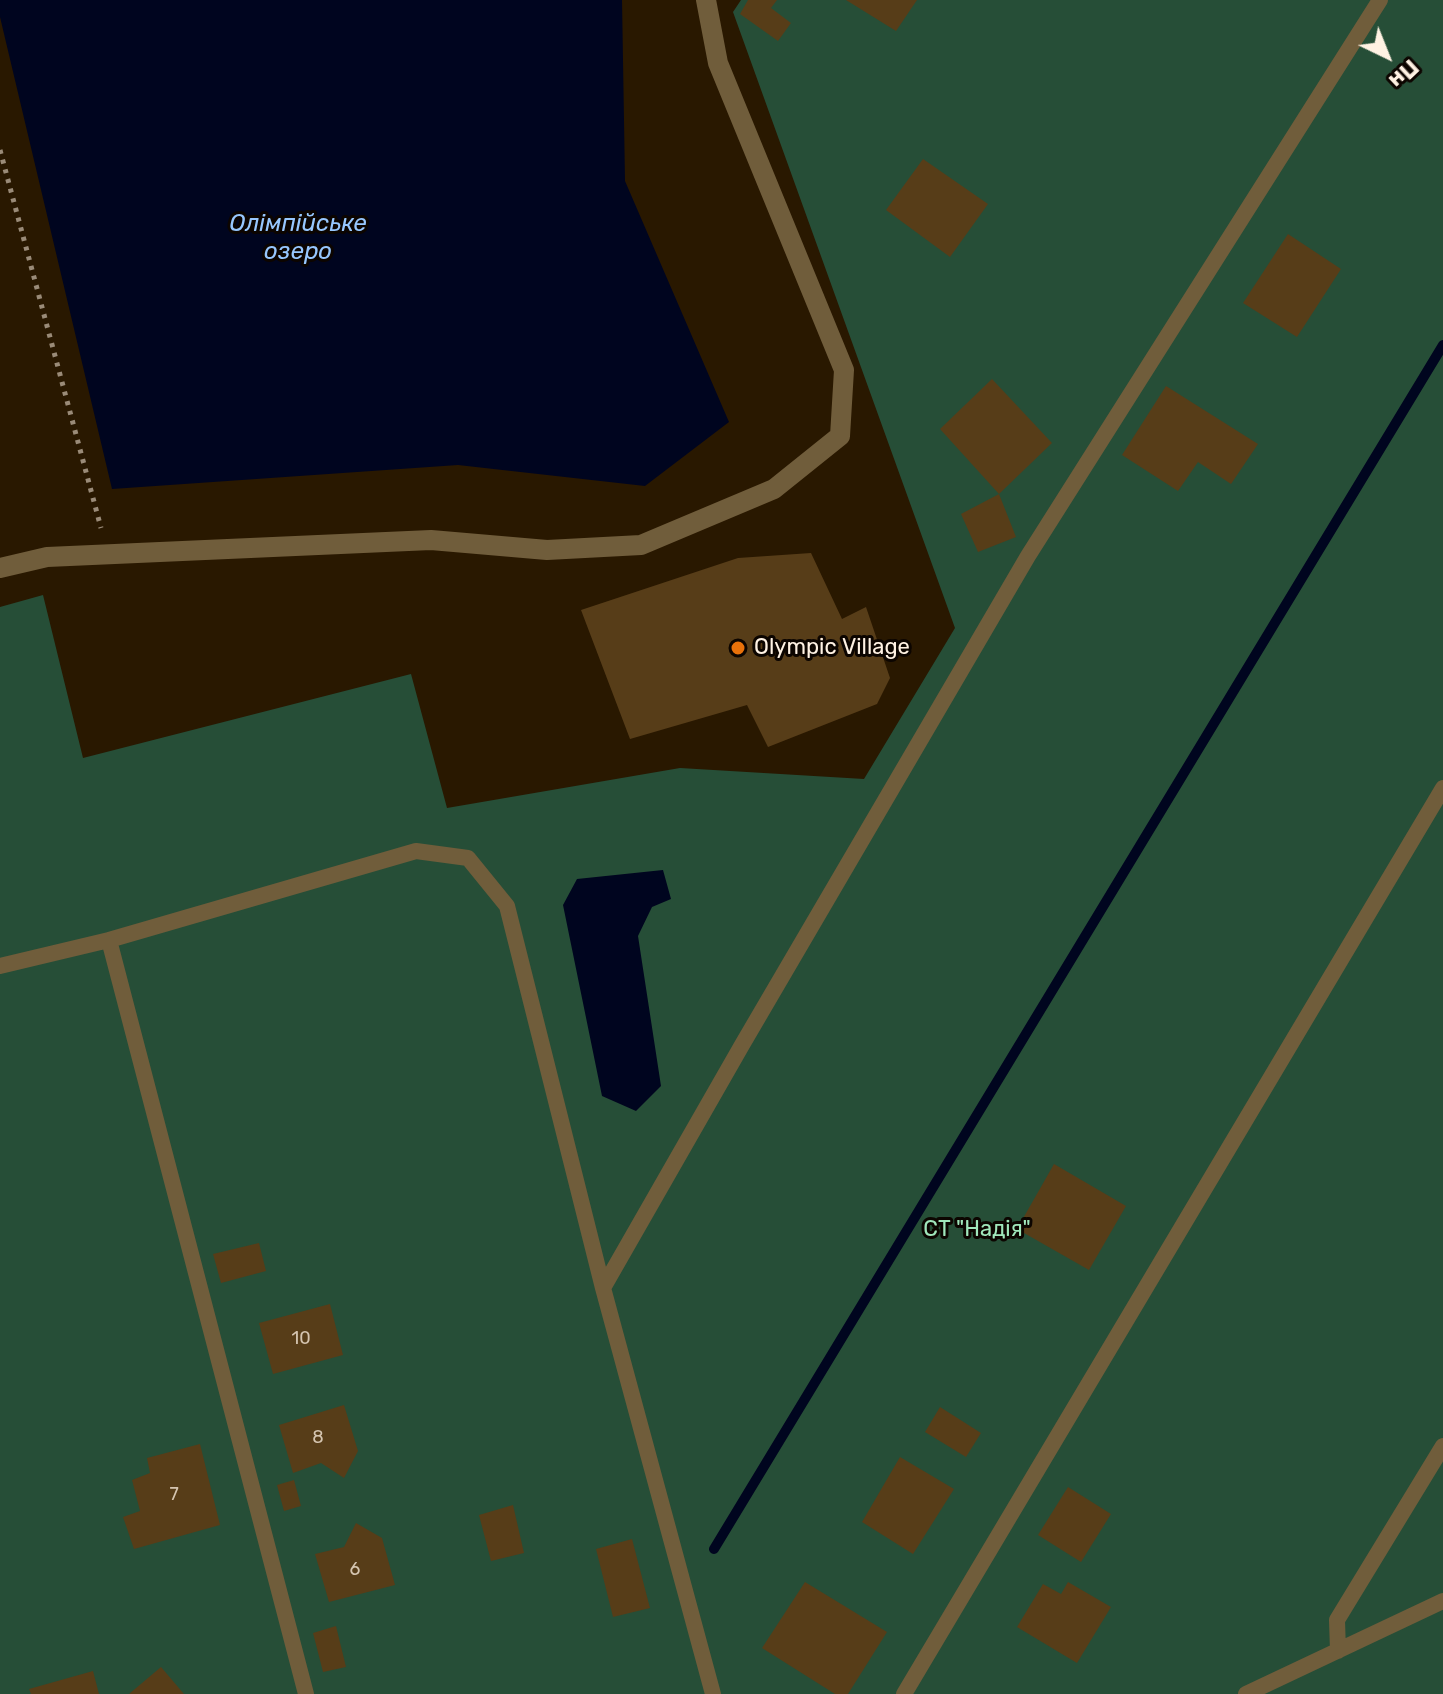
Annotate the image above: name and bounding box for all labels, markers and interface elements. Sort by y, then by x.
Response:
north arrow [1347,16,1427,96]
text: Пн [1383,54,1424,94]
water label: Олімпійське озеро [229,210,367,266]
place label: Olympic Village [754,635,910,661]
marker: Olympic Village [729,639,747,657]
park label: СТ "Надія" [923,1217,1031,1243]
house number: 10 [291,1328,311,1350]
house number: 8 [312,1427,324,1449]
house number: 7 [169,1484,179,1506]
house number: 6 [350,1559,360,1581]

